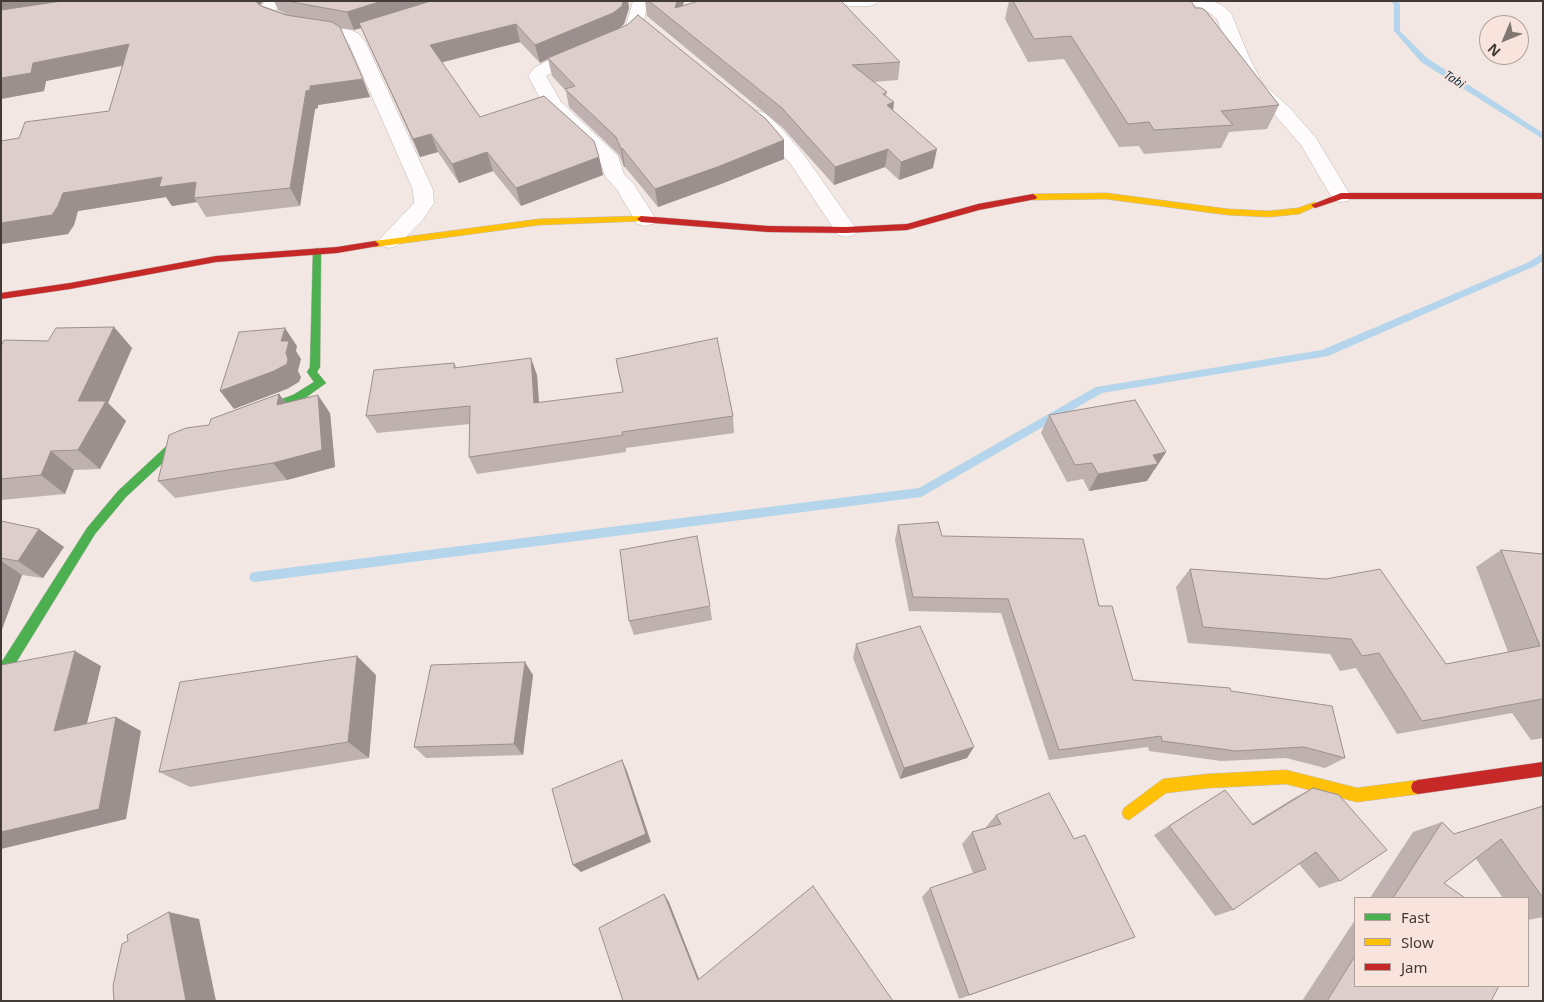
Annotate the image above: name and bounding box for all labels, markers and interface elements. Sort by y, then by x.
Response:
north arrow [1479,15,1529,65]
text: N [1483,40,1504,61]
water label: Tabi [1441,68,1467,92]
legend [1354,897,1529,987]
text: Fast [1401,907,1430,927]
text: Slow [1401,932,1434,952]
text: Jam [1401,957,1428,977]

